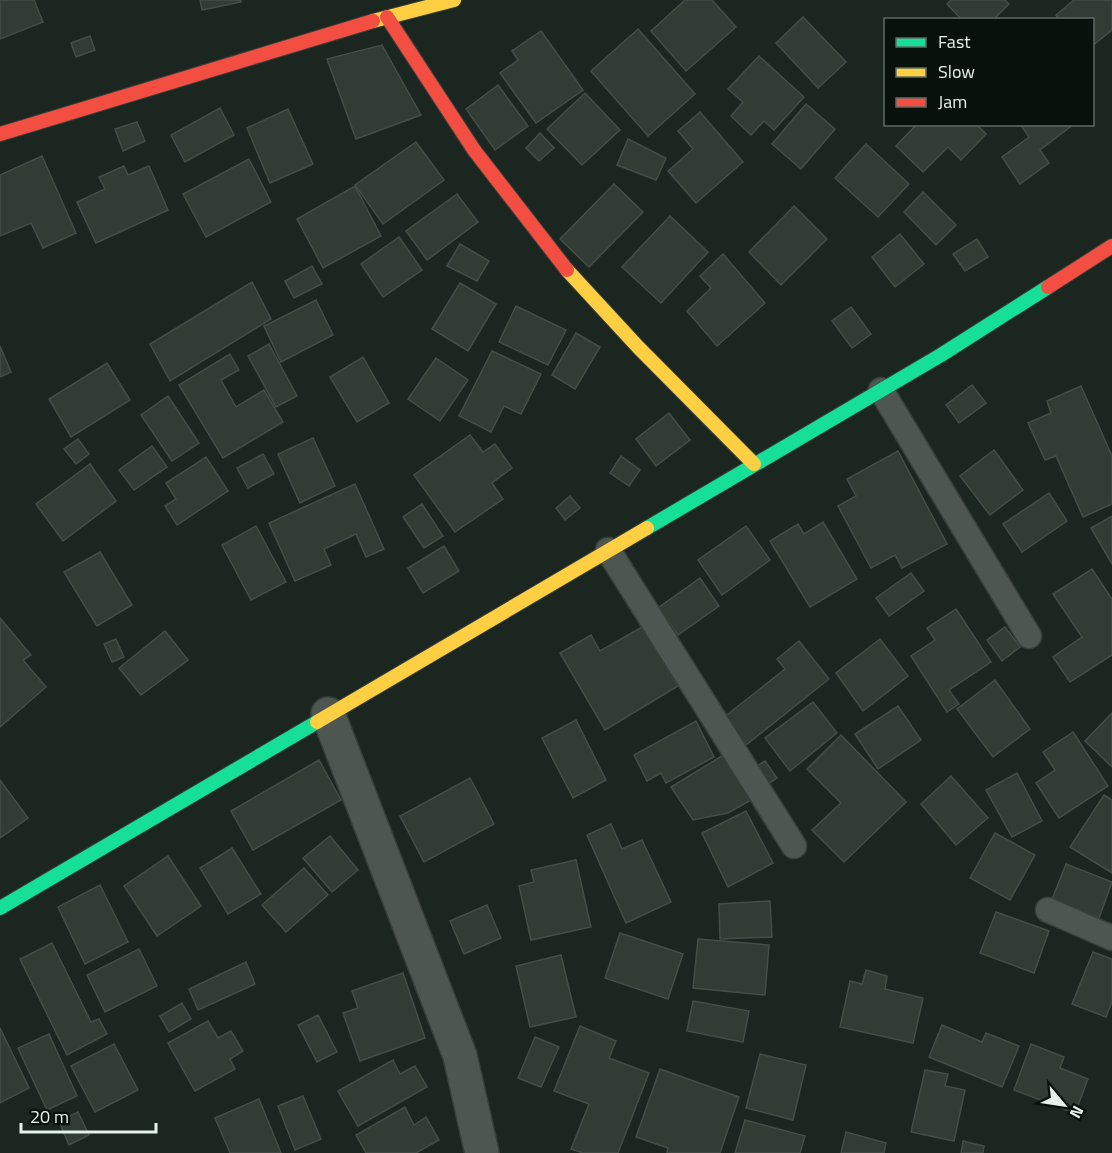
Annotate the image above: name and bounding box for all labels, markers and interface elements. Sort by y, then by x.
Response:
legend [884,18,1094,126]
text: Fast [938,28,971,55]
text: Slow [938,58,975,85]
text: Jam [938,88,967,115]
north arrow [1034,1075,1094,1135]
scale bar [21,1096,156,1134]
text: N [1064,1102,1090,1123]
text: 20 m [30,1103,69,1130]

